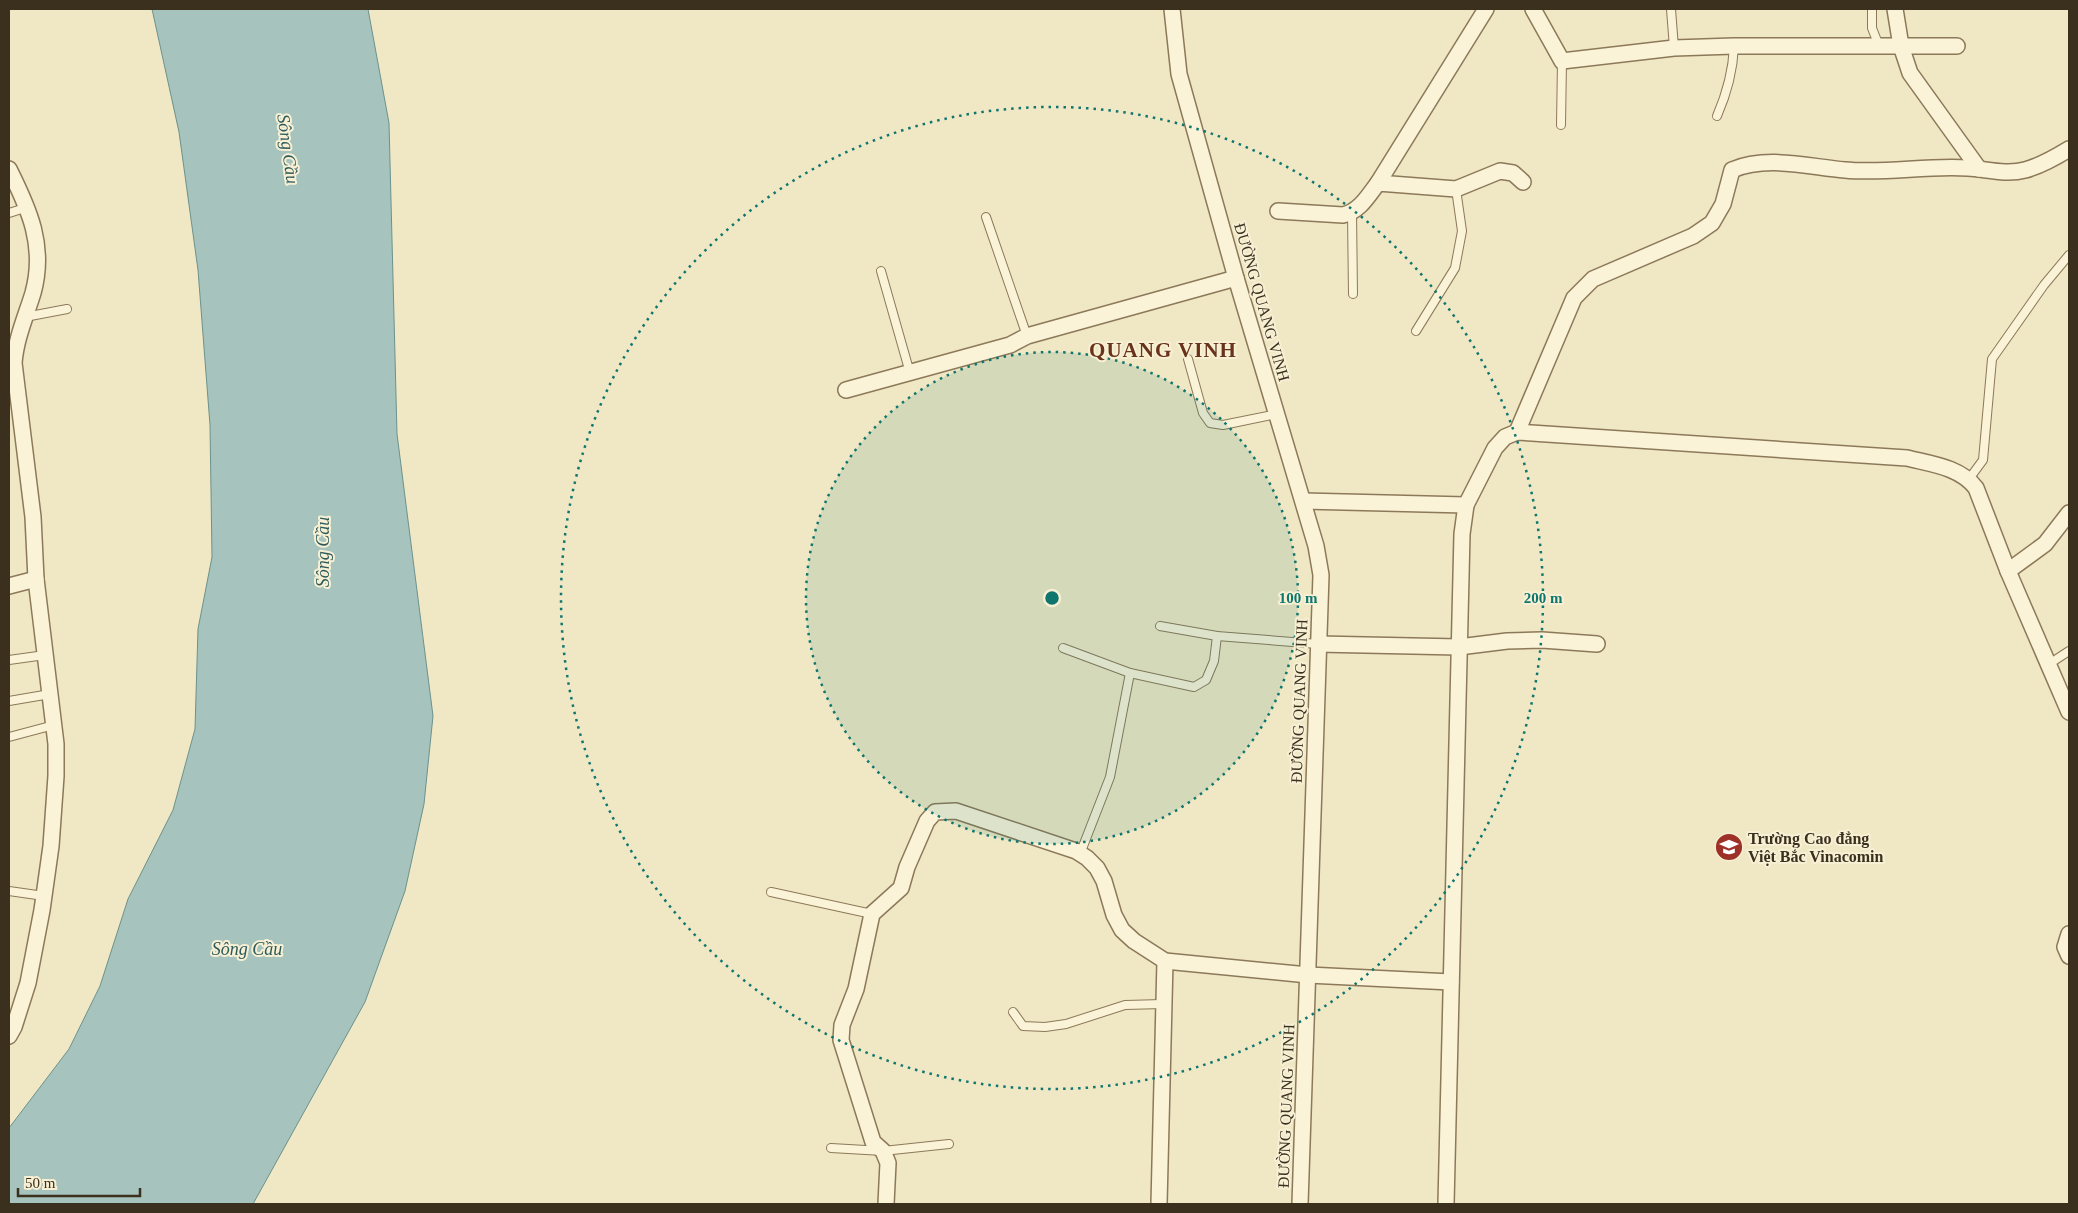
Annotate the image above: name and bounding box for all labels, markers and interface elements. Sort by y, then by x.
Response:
water label: Sông Cầu [273,113,303,185]
street label: ĐƯỜNG QUANG VINH [1231,221,1294,384]
district label: QUANG VINH [1089,338,1237,362]
water label: Sông Cầu [313,517,333,587]
centre of rings [1043,589,1061,607]
text: 100 m [1279,590,1318,606]
text: 200 m [1524,590,1563,606]
street label: ĐƯỜNG QUANG VINH [1287,618,1310,783]
place label: Trường Cao đẳng Việt Bắc Vinacomin [1748,830,1884,866]
school or university icon: Trường Cao đẳng Việt Bắc Vinacomin [1714,832,1744,862]
water label: Sông Cầu [212,939,282,959]
street label: ĐƯỜNG QUANG VINH [1274,1023,1297,1188]
scale bar [18,1166,140,1198]
text: 50 m [25,1175,56,1191]

